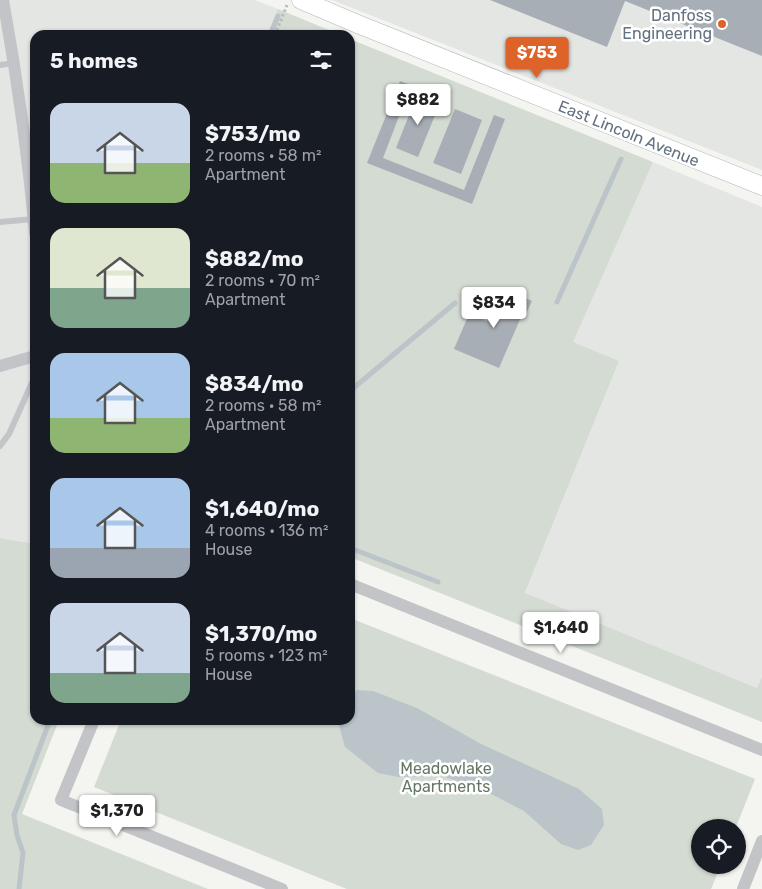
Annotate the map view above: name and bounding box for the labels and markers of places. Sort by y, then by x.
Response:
place label: Danfoss Engineering [622,6,712,43]
marker: Danfoss Engineering [716,18,728,30]
pin: $753 [507,36,567,79]
pin: $882 [388,84,448,126]
pin: $834 [464,286,524,329]
pin: $1,640 [520,612,602,654]
pin: $1,370 [76,794,158,837]

